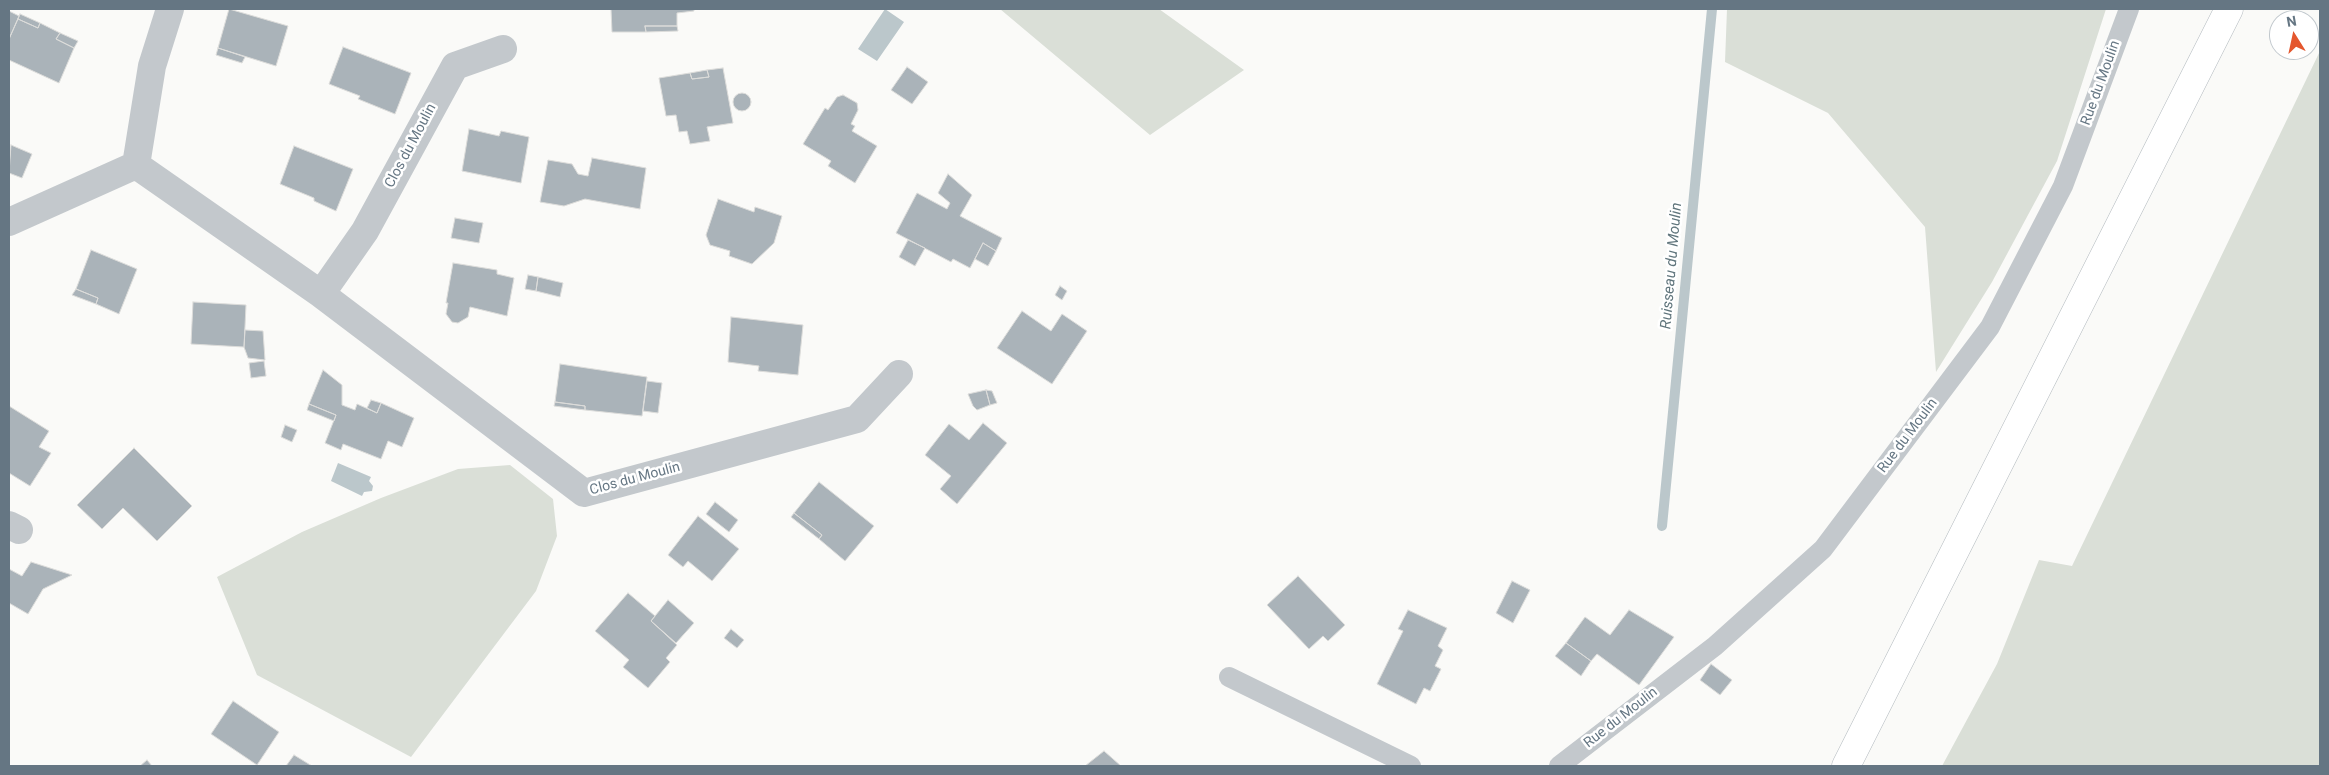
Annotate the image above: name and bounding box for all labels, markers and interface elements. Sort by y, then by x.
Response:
north arrow [2269,10,2319,60]
text: N [2285,12,2298,30]
street label: Rue du Moulin [2078,38,2124,128]
street label: Clos du Moulin [382,101,440,191]
water label: Ruisseau du Moulin [1658,202,1686,330]
street label: Rue du Moulin [1875,395,1941,477]
street label: Clos du Moulin [588,459,682,499]
street label: Rue du Moulin [1581,684,1661,752]

